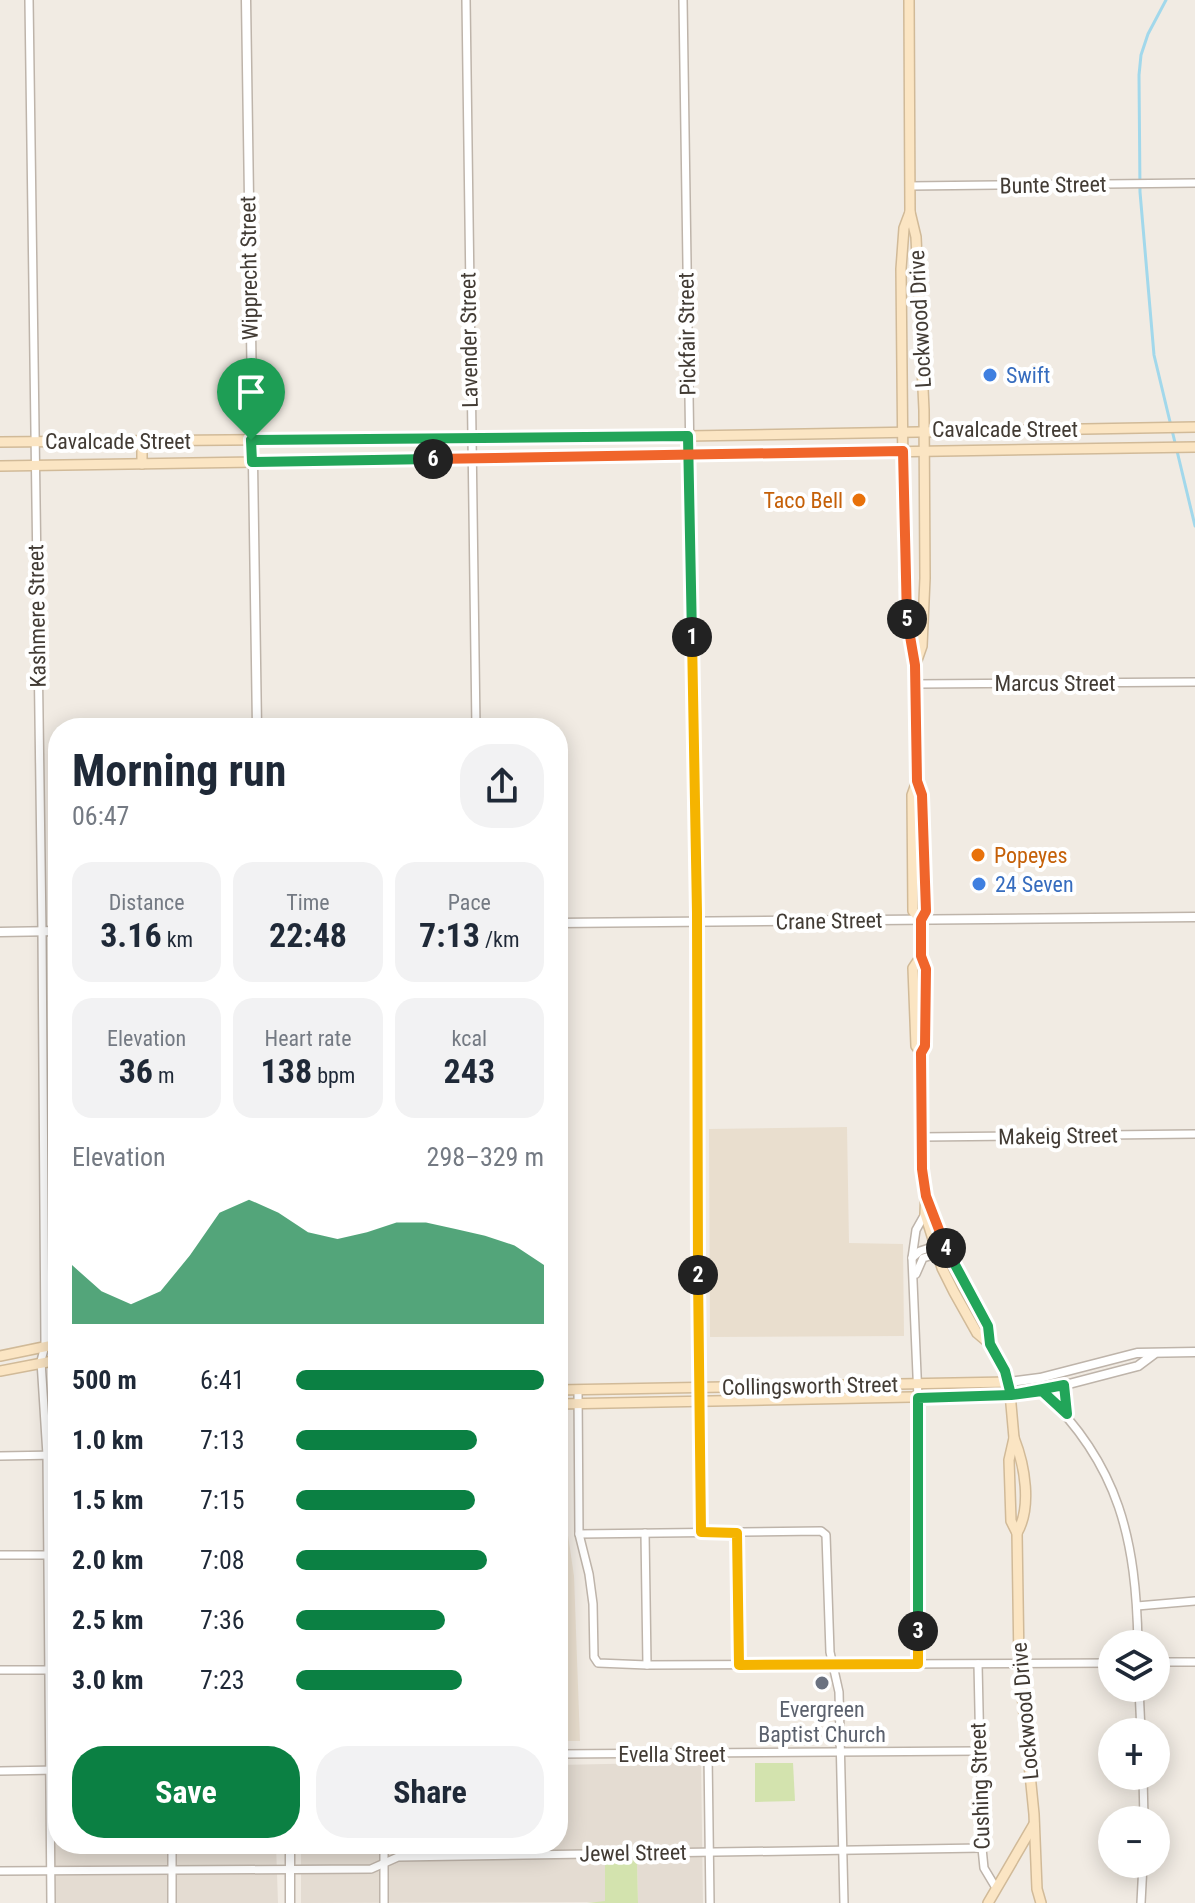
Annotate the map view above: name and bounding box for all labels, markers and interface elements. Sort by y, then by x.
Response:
street label: Bunte Street [999,172,1107,198]
street label: Wipprecht Street [235,196,263,340]
street label: Lockwood Drive [904,250,936,388]
street label: Lavender Street [455,272,483,408]
street label: Pickfair Street [673,272,701,396]
pin [217,358,285,440]
place label: Swift [1006,363,1050,388]
marker: Swift [981,366,999,384]
icon: arrive [229,370,273,414]
street label: Cavalcade Street [932,417,1078,442]
street label: Cavalcade Street [45,429,191,454]
pin: 6 [413,439,453,479]
text: 6 [427,446,439,471]
place label: Taco Bell [764,488,843,513]
marker: Taco Bell [850,491,868,509]
street label: Kashmere Street [23,544,51,688]
pin: 5 [887,599,927,639]
text: 5 [901,606,913,631]
pin: 1 [672,617,712,657]
text: 1 [686,624,698,649]
street label: Marcus Street [994,671,1116,696]
button: share [460,744,544,828]
text: Morning run [72,745,286,797]
text: 06:47 [72,801,129,831]
place label: Popeyes [994,843,1068,868]
marker: Popeyes [969,846,987,864]
place label: 24 Seven [995,872,1074,897]
marker: 24 Seven [970,875,988,893]
text: Distance [109,890,185,915]
text: Time [286,890,330,915]
text: Pace [448,890,491,915]
street label: Crane Street [775,908,883,934]
text: 3.16 [100,915,162,955]
text: 22:48 [269,915,347,955]
text: 7:13 [419,915,480,955]
text: km [162,927,193,952]
text: /km [480,927,520,952]
text: Elevation [107,1026,186,1051]
text: Heart rate [265,1026,351,1051]
text: kcal [452,1026,487,1051]
text: 36 [119,1051,153,1091]
text: 138 [261,1051,312,1091]
text: 243 [444,1051,495,1091]
text: m [153,1063,175,1088]
text: bpm [312,1063,355,1088]
street label: Makeig Street [998,1122,1118,1150]
text: Elevation [72,1142,166,1172]
text: 298–329 m [427,1142,544,1172]
pin: 4 [926,1228,966,1268]
text: 4 [940,1235,952,1260]
pin: 2 [678,1255,718,1295]
text: 2 [692,1262,704,1287]
text: 500 m [72,1365,137,1395]
text: 6:41 [200,1365,245,1395]
street label: Collingsworth Street [722,1372,898,1400]
text: 1.0 km [72,1425,144,1455]
text: 7:13 [200,1425,245,1455]
text: 1.5 km [72,1485,144,1515]
text: 7:15 [200,1485,245,1515]
text: 2.0 km [72,1545,144,1575]
text: 7:08 [200,1545,245,1575]
text: 2.5 km [72,1605,144,1635]
text: 7:36 [200,1605,245,1635]
pin: 3 [898,1611,938,1651]
text: 3 [912,1618,924,1643]
map controls [1098,1630,1170,1878]
button: layers [1098,1630,1170,1702]
street label: Lockwood Drive [1007,1641,1043,1781]
text: 3.0 km [72,1665,144,1695]
text: 7:23 [200,1665,245,1695]
marker: Evergreen Baptist Church [813,1674,831,1692]
place label: Evergreen Baptist Church [758,1697,886,1747]
button: + [1098,1718,1170,1790]
street label: Cushing Street [965,1722,995,1850]
street label: Evella Street [618,1742,726,1767]
button: Save [72,1746,300,1838]
button: Share [316,1746,544,1838]
button: − [1098,1806,1170,1878]
street label: Jewel Street [579,1840,687,1866]

